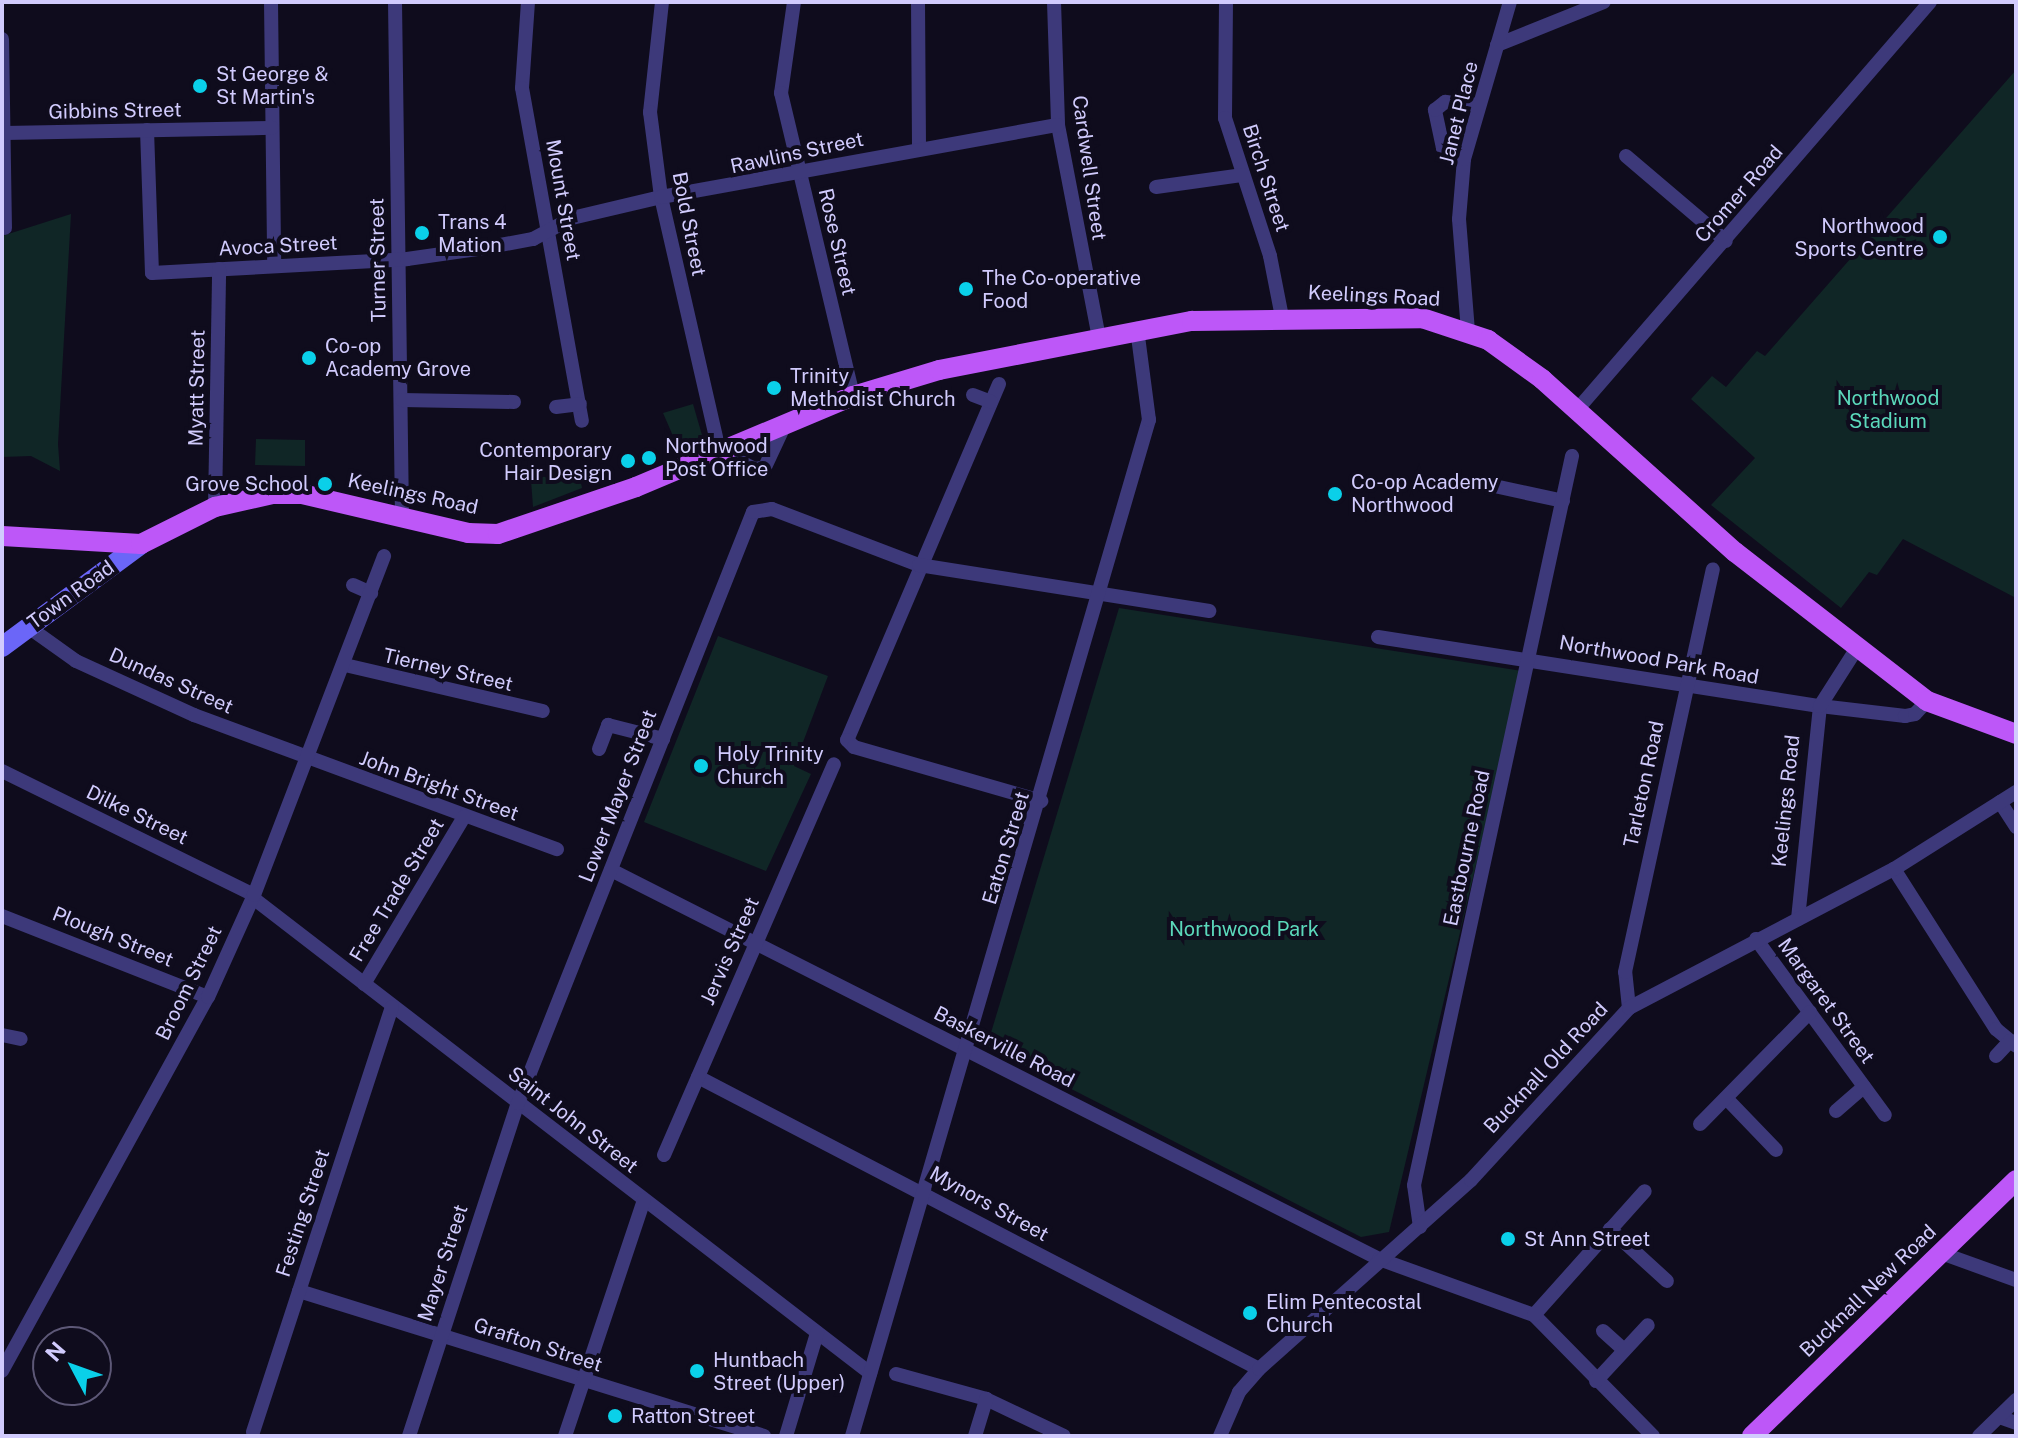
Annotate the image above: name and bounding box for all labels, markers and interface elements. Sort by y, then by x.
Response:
street label: Janet Place [1435,59,1483,167]
place label: St George & St Martin's [216,62,329,109]
marker: St George & St Martin's [191,77,209,95]
street label: Cardwell Street [1067,94,1111,242]
street label: Gibbins Street [48,98,182,124]
street label: Birch Street [1237,121,1295,235]
street label: Rawlins Street [728,127,866,179]
street label: Mount Street [541,137,585,263]
street label: Cromer Road [1690,140,1788,248]
street label: Bold Street [667,170,711,278]
street label: Rose Street [813,186,861,298]
street label: Turner Street [365,198,391,322]
place label: Trans 4 Mation [438,210,507,257]
place label: Northwood Sports Centre [1794,214,1924,261]
marker: Trans 4 Mation [413,224,431,242]
marker: Northwood Sports Centre [1931,228,1949,246]
street label: Avoca Street [218,231,338,261]
place label: The Co-operative Food [982,266,1141,313]
marker: The Co-operative Food [957,280,975,298]
street label: Keelings Road [1307,281,1441,311]
street label: Myatt Street [184,329,210,447]
place label: Co-op Academy Grove [325,334,471,381]
marker: Co-op Academy Grove [300,349,318,367]
place label: Trinity Methodist Church [790,364,956,411]
marker: Trinity Methodist Church [765,379,783,397]
park label: Northwood Stadium [1837,386,1939,433]
place label: Northwood Post Office [665,434,768,481]
place label: Contemporary Hair Design [479,438,612,485]
marker: Northwood Post Office [640,449,658,467]
marker: Contemporary Hair Design [619,452,637,470]
street label: Keelings Road [346,468,480,520]
place label: Co-op Academy Northwood [1351,470,1499,517]
place label: Grove School [185,472,309,496]
marker: Grove School [316,475,334,493]
marker: Co-op Academy Northwood [1326,485,1344,503]
street label: Town Road [23,556,119,634]
street label: Northwood Park Road [1557,631,1761,689]
street label: Dundas Street [105,643,237,719]
street label: Tierney Street [381,643,515,697]
street label: Lower Mayer Street [574,706,662,886]
street label: Tarleton Road [1619,719,1669,849]
street label: Keelings Road [1767,734,1805,868]
place label: Holy Trinity Church [717,742,824,789]
street label: John Bright Street [356,746,522,826]
marker: Holy Trinity Church [692,757,710,775]
street label: Eastbourne Road [1439,768,1495,928]
street label: Dilke Street [82,780,192,850]
street label: Eaton Street [977,789,1035,907]
street label: Free Trade Street [345,814,449,966]
street label: Jervis Street [696,893,764,1009]
street label: Plough Street [49,902,177,972]
park label: Northwood Park [1169,917,1319,941]
street label: Broom Street [151,922,227,1044]
street label: Margaret Street [1773,934,1879,1068]
street label: Bucknall Old Road [1479,997,1613,1139]
street label: Baskerville Road [930,1001,1078,1093]
street label: Saint John Street [503,1062,643,1178]
street label: Festing Street [271,1146,335,1280]
street label: Mynors Street [925,1161,1053,1247]
street label: Mayer Street [413,1202,473,1324]
street label: Bucknall New Road [1795,1220,1941,1362]
place label: St Ann Street [1524,1227,1650,1251]
marker: St Ann Street [1499,1230,1517,1248]
place label: Elim Pentecostal Church [1266,1290,1422,1337]
marker: Elim Pentecostal Church [1241,1304,1259,1322]
street label: Grafton Street [471,1313,605,1377]
north arrow [32,1326,112,1406]
text: N [40,1337,71,1367]
place label: Huntbach Street (Upper) [713,1348,845,1395]
marker: Huntbach Street (Upper) [688,1362,706,1380]
place label: Ratton Street [631,1404,755,1428]
marker: Ratton Street [606,1407,624,1425]

